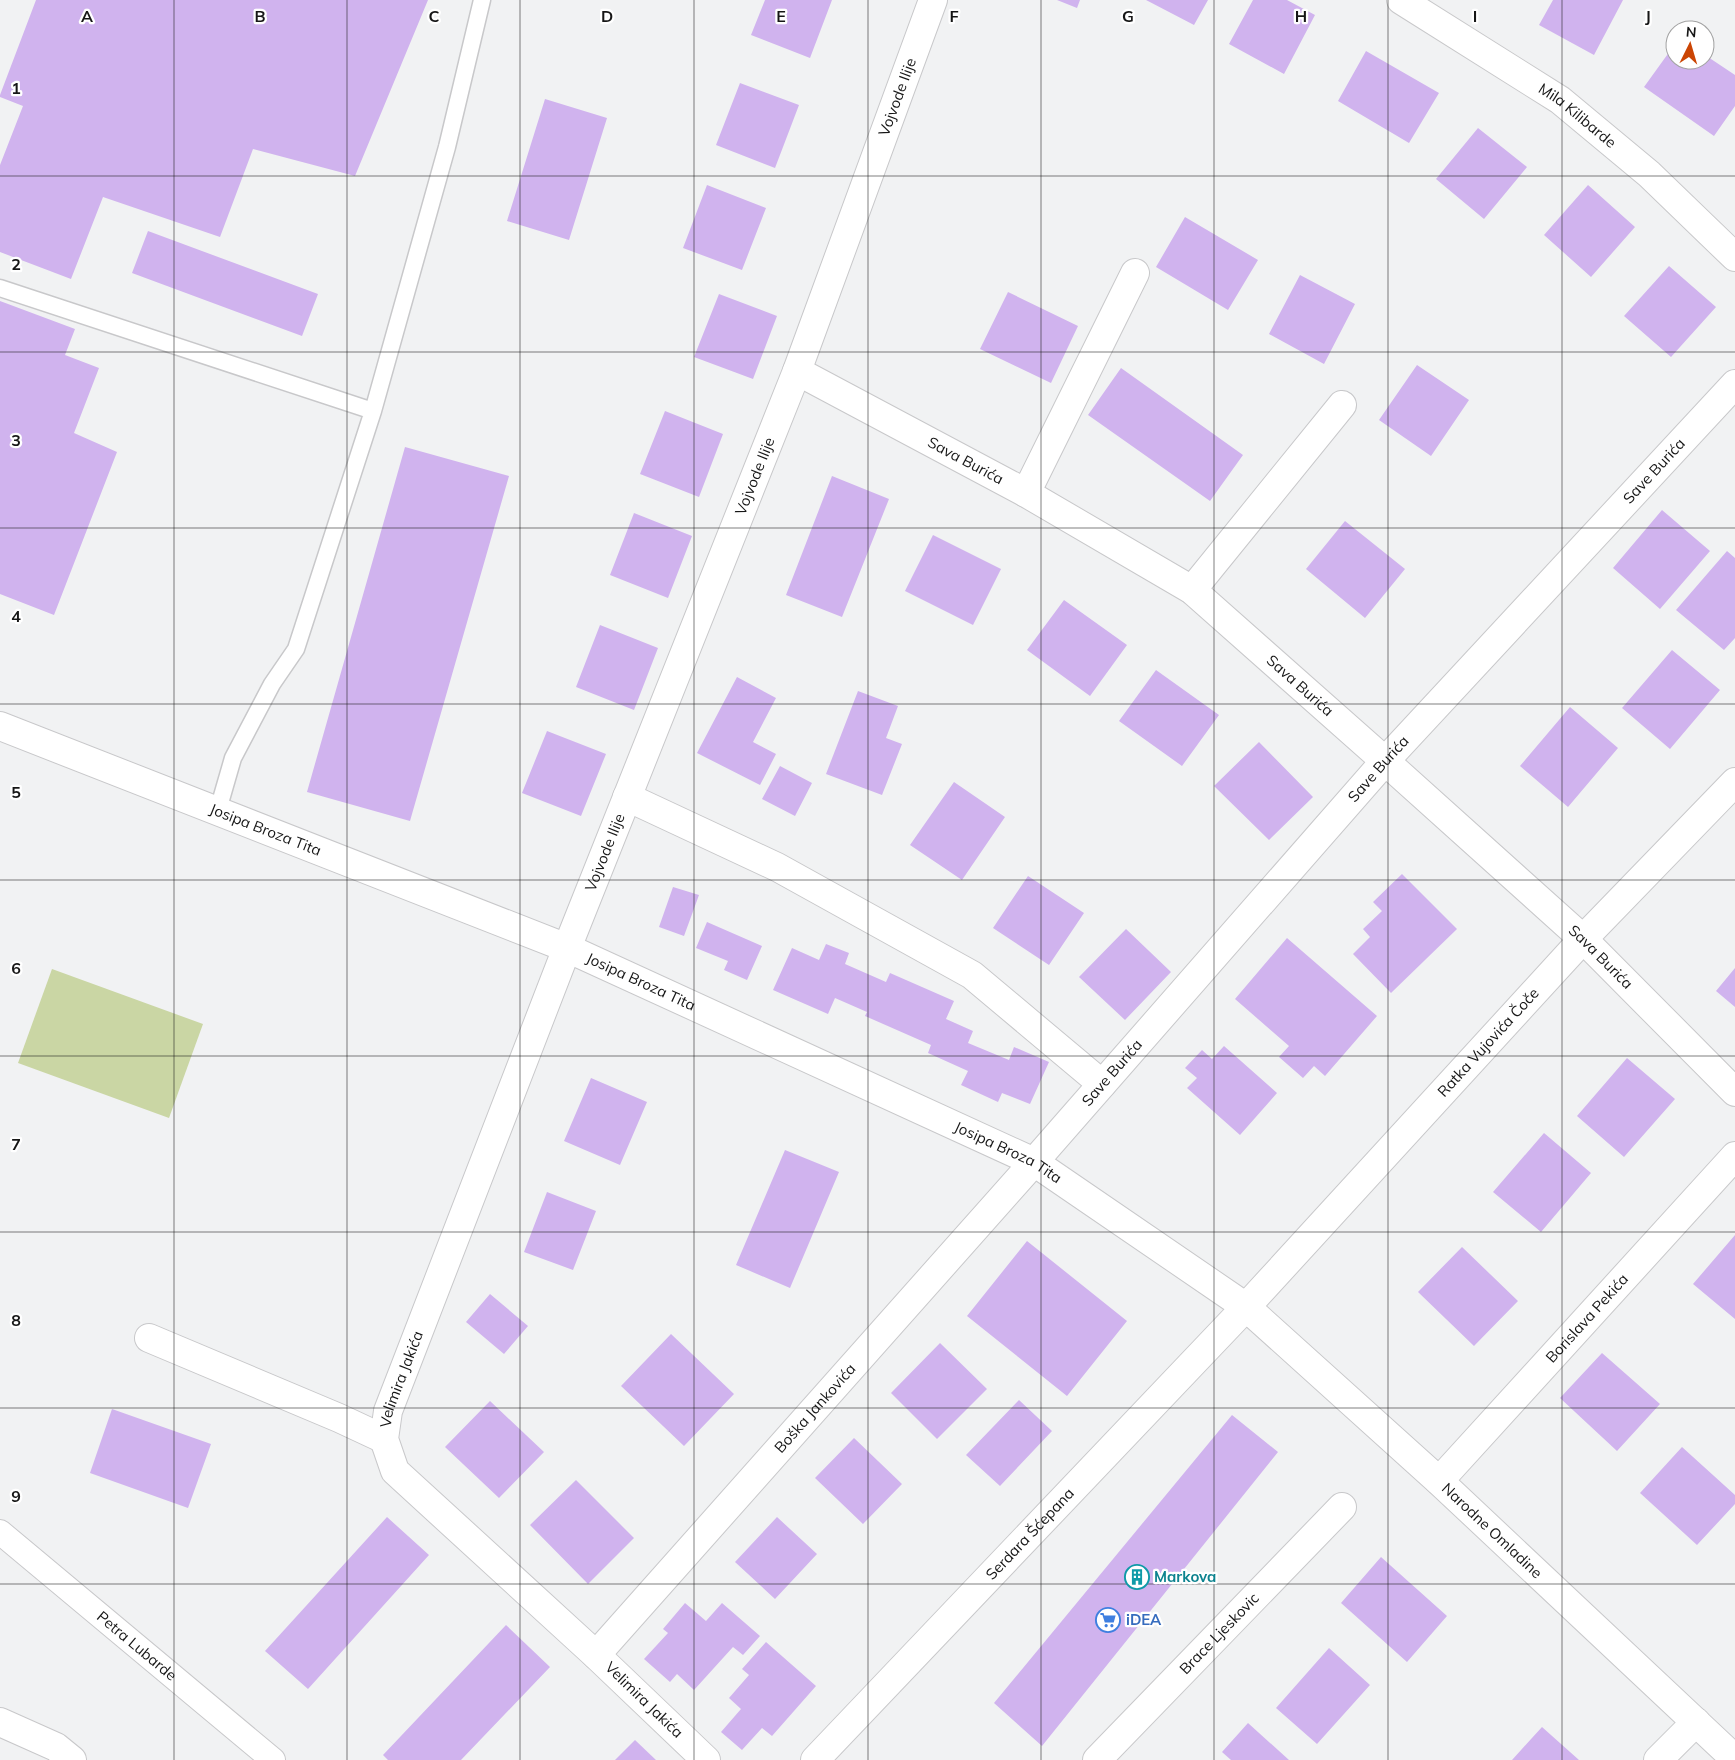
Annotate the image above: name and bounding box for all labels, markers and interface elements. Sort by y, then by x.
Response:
text: A [81,6,93,26]
text: B [254,6,266,26]
text: C [429,6,440,26]
text: D [601,6,613,26]
text: E [776,6,786,26]
text: F [949,6,959,26]
text: G [1122,6,1134,26]
text: H [1295,6,1307,26]
text: I [1473,6,1477,26]
text: J [1645,6,1651,26]
north arrow [1665,20,1715,70]
text: N [1685,23,1697,41]
street label: Vojvode Ilije [874,55,920,139]
text: 1 [11,78,21,98]
street label: Mila Kilibarde [1535,79,1620,152]
text: 2 [11,254,21,274]
text: 3 [11,430,21,450]
street label: Sava Burića [925,432,1007,488]
street label: Vojvode Ilije [731,434,779,518]
street label: Save Burića [1619,434,1689,507]
text: 4 [11,606,21,626]
street label: Sava Burića [1263,651,1338,720]
street label: Save Burića [1343,732,1413,806]
text: 5 [11,782,21,802]
street label: Josipa Broza Tita [207,799,324,860]
street label: Vojvode Ilije [581,811,629,894]
street label: Sava Burića [1565,921,1637,993]
street label: Josipa Broza Tita [583,948,699,1015]
text: 6 [11,958,21,978]
street label: Ratka Vujovića Čoče [1433,984,1543,1101]
street label: Save Burića [1077,1035,1146,1110]
street label: Josipa Broza Tita [951,1117,1066,1187]
text: 7 [11,1134,21,1154]
street label: Borislava Pekića [1541,1270,1632,1366]
text: 8 [11,1310,21,1330]
street label: Velimira Jakića [376,1328,427,1429]
street label: Boška Jankovića [770,1359,860,1457]
street label: Narodne Omladine [1438,1479,1547,1582]
street label: Serdara Šćepana [981,1484,1078,1584]
text: 9 [11,1486,21,1506]
building icon: Markova [1124,1564,1150,1590]
place label: Markova [1154,1567,1216,1586]
street label: Brace Ljeskovic [1175,1588,1263,1678]
street label: Petra Lubarde [93,1607,181,1685]
supermarket icon: iDEA [1095,1607,1121,1633]
place label: iDEA [1126,1610,1162,1629]
street label: Velimira Jakića [601,1658,687,1742]

